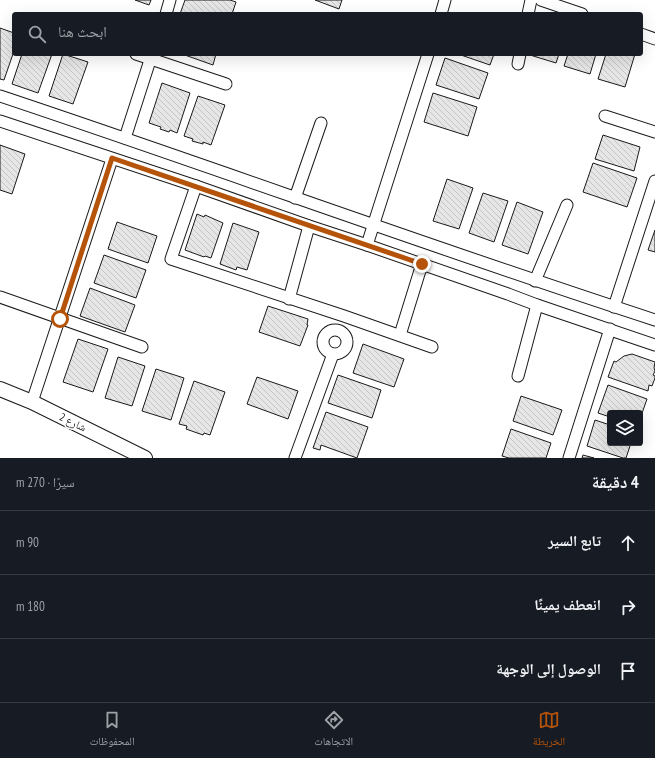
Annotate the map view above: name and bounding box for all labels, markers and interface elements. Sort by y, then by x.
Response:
search box [12,12,643,56]
text: ابحث هنا [58,22,107,41]
icon: search [26,23,48,45]
route end [413,255,431,273]
route start [51,310,69,328]
street label: شارع 2 [57,410,89,434]
map controls [607,410,643,446]
button: layers [607,410,643,446]
text: 4 دقيقة [592,471,639,493]
text: سيرًا · 270 m [16,474,75,491]
text: تابع السير [548,531,601,550]
icon: ahead [617,532,639,554]
text: 90 m [16,534,39,551]
text: انعطف يمينًا [534,595,601,614]
icon: right [617,596,639,618]
text: 180 m [16,598,45,615]
text: الوصول إلى الوجهة [496,659,601,678]
icon: arrive [617,660,639,682]
tab: المحفوظات [90,709,135,752]
tab: الاتجاهات [314,709,353,752]
tab: الخريطة [533,709,565,752]

